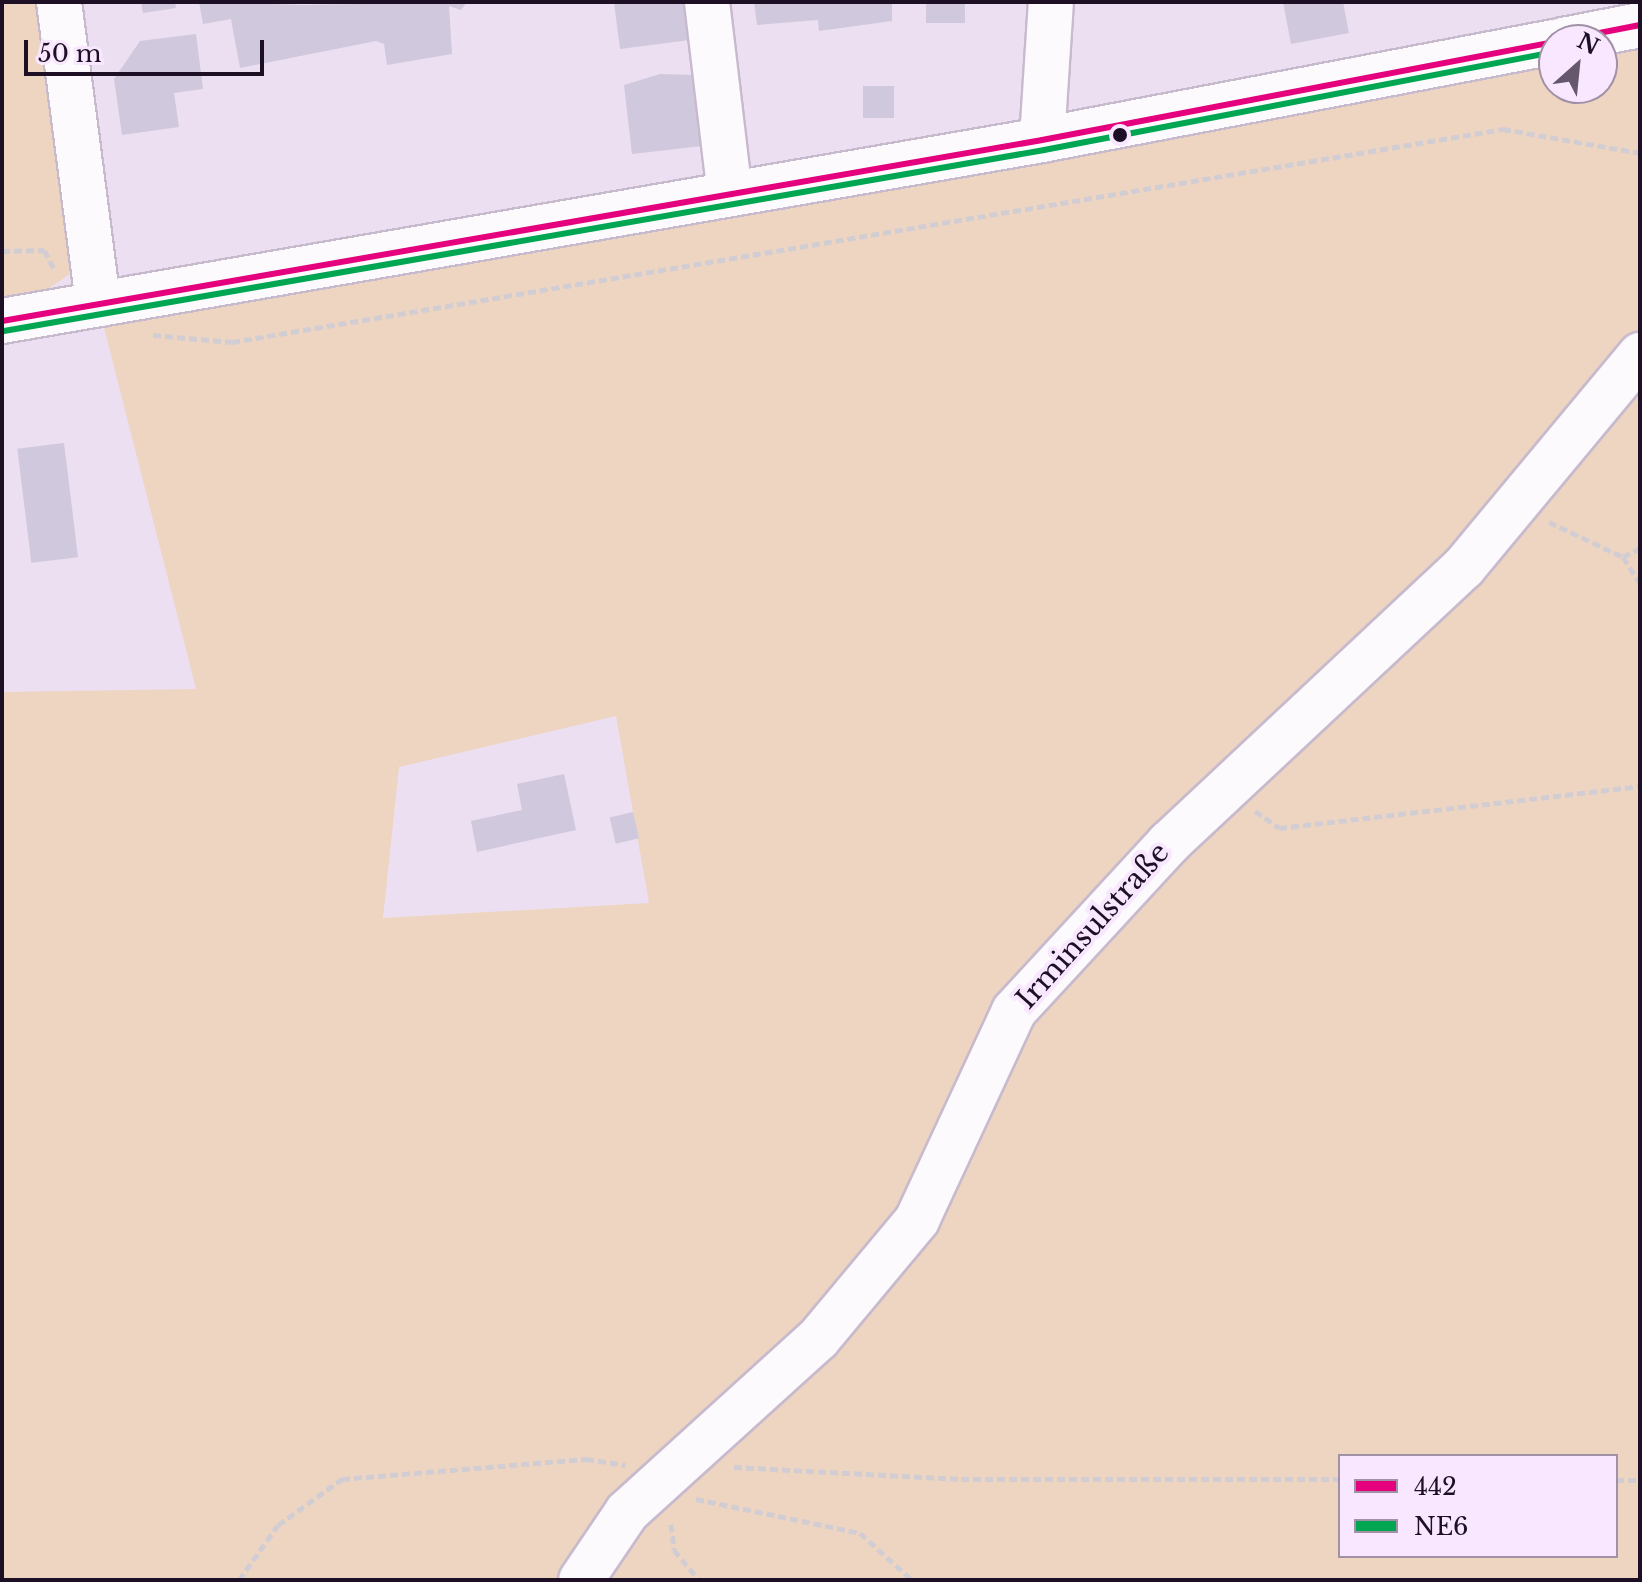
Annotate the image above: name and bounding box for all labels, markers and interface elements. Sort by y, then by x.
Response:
scale bar [28,24,268,74]
north arrow [1538,24,1618,104]
text: N [1573,27,1604,61]
text: 50 m [38,39,101,68]
unlabelled marker [1112,127,1128,143]
street label: Irminsulstraße [1010,836,1176,1016]
legend [1338,1454,1618,1558]
text: 442 [1414,1472,1457,1501]
text: NE6 [1414,1512,1469,1541]

